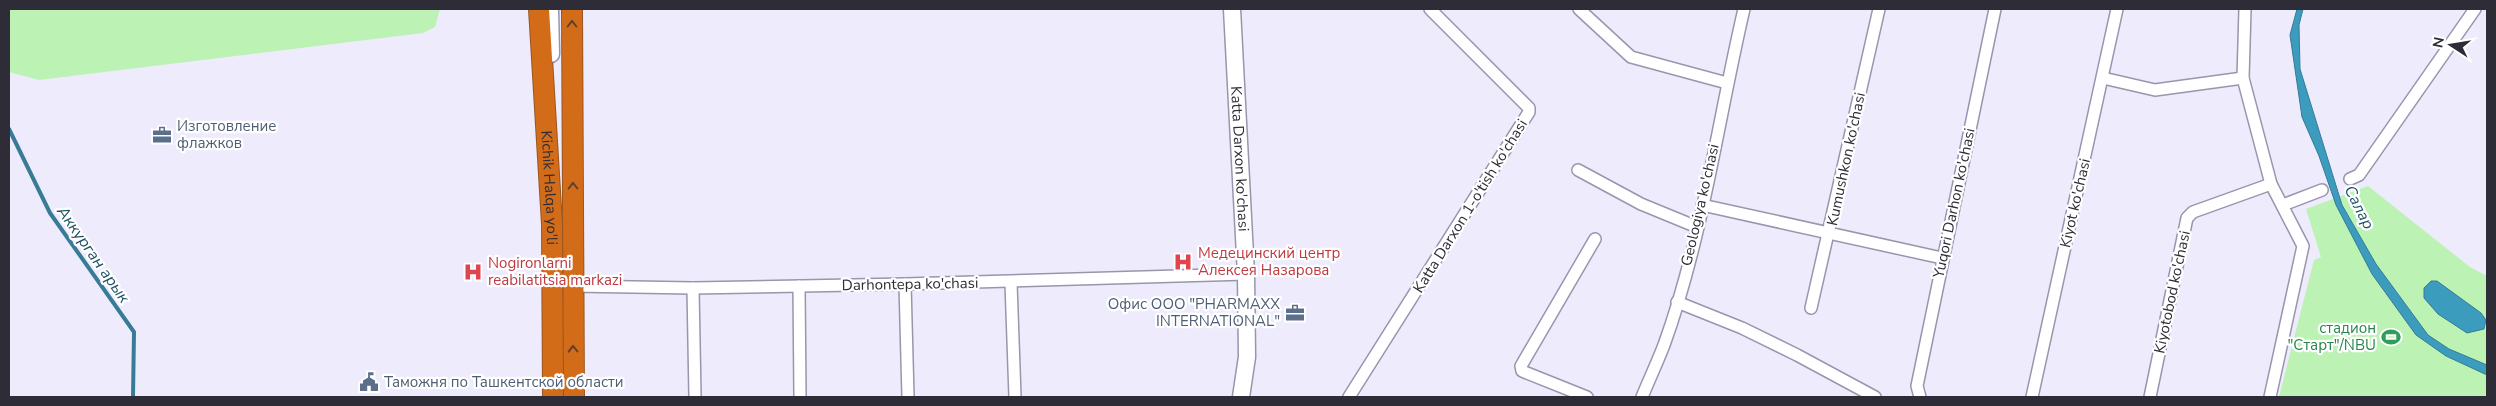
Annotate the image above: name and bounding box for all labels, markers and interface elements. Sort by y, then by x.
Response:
one-way arrow [567,19,577,27]
north arrow [2426,20,2476,70]
text: N [2428,35,2449,50]
street label: Katta Darxon ko'chasi [1226,86,1254,232]
street label: Kumushkon ko'chasi [1822,91,1870,227]
street label: Katta Darxon 1-o'tish ko'chasi [1408,115,1532,297]
place label: Изготовление флажков [177,116,276,153]
office icon: Изготовление флажков [151,124,173,146]
street label: Yuqori Darhon ko'chasi [1928,126,1980,281]
street label: Kichik Halqa yo'li [536,130,562,245]
street label: Geologiya ko'chasi [1676,142,1724,268]
street label: Kiyot ko'chasi [2055,156,2095,250]
one-way arrow [568,182,578,190]
water label: Салар [2339,182,2379,233]
water label: Аккурган арык [51,201,135,308]
street label: Kiyotobod ko'chasi [2149,229,2195,355]
place label: Медецинский центр Алексея Назарова [1198,243,1340,280]
hospital icon: Медецинский центр Алексея Назарова [1172,251,1194,273]
place label: Nogironlarni reabilatitsia markazi [488,253,622,290]
hospital icon: Nogironlarni reabilatitsia markazi [462,261,484,283]
street label: Darhontepa ko'chasi [842,273,978,295]
place label: Офис ООО "PHARMAXX INTERNATIONAL" [1108,294,1280,331]
office icon: Офис ООО "PHARMAXX INTERNATIONAL" [1284,302,1306,324]
place label: стадион "Старт"/NBU [2287,318,2376,355]
sports icon: стадион "Старт"/NBU [2380,326,2402,348]
one-way arrow [568,344,579,352]
public building icon: Таможня по Ташкентской области [358,371,380,393]
place label: Таможня по Ташкентской области [384,372,624,392]

